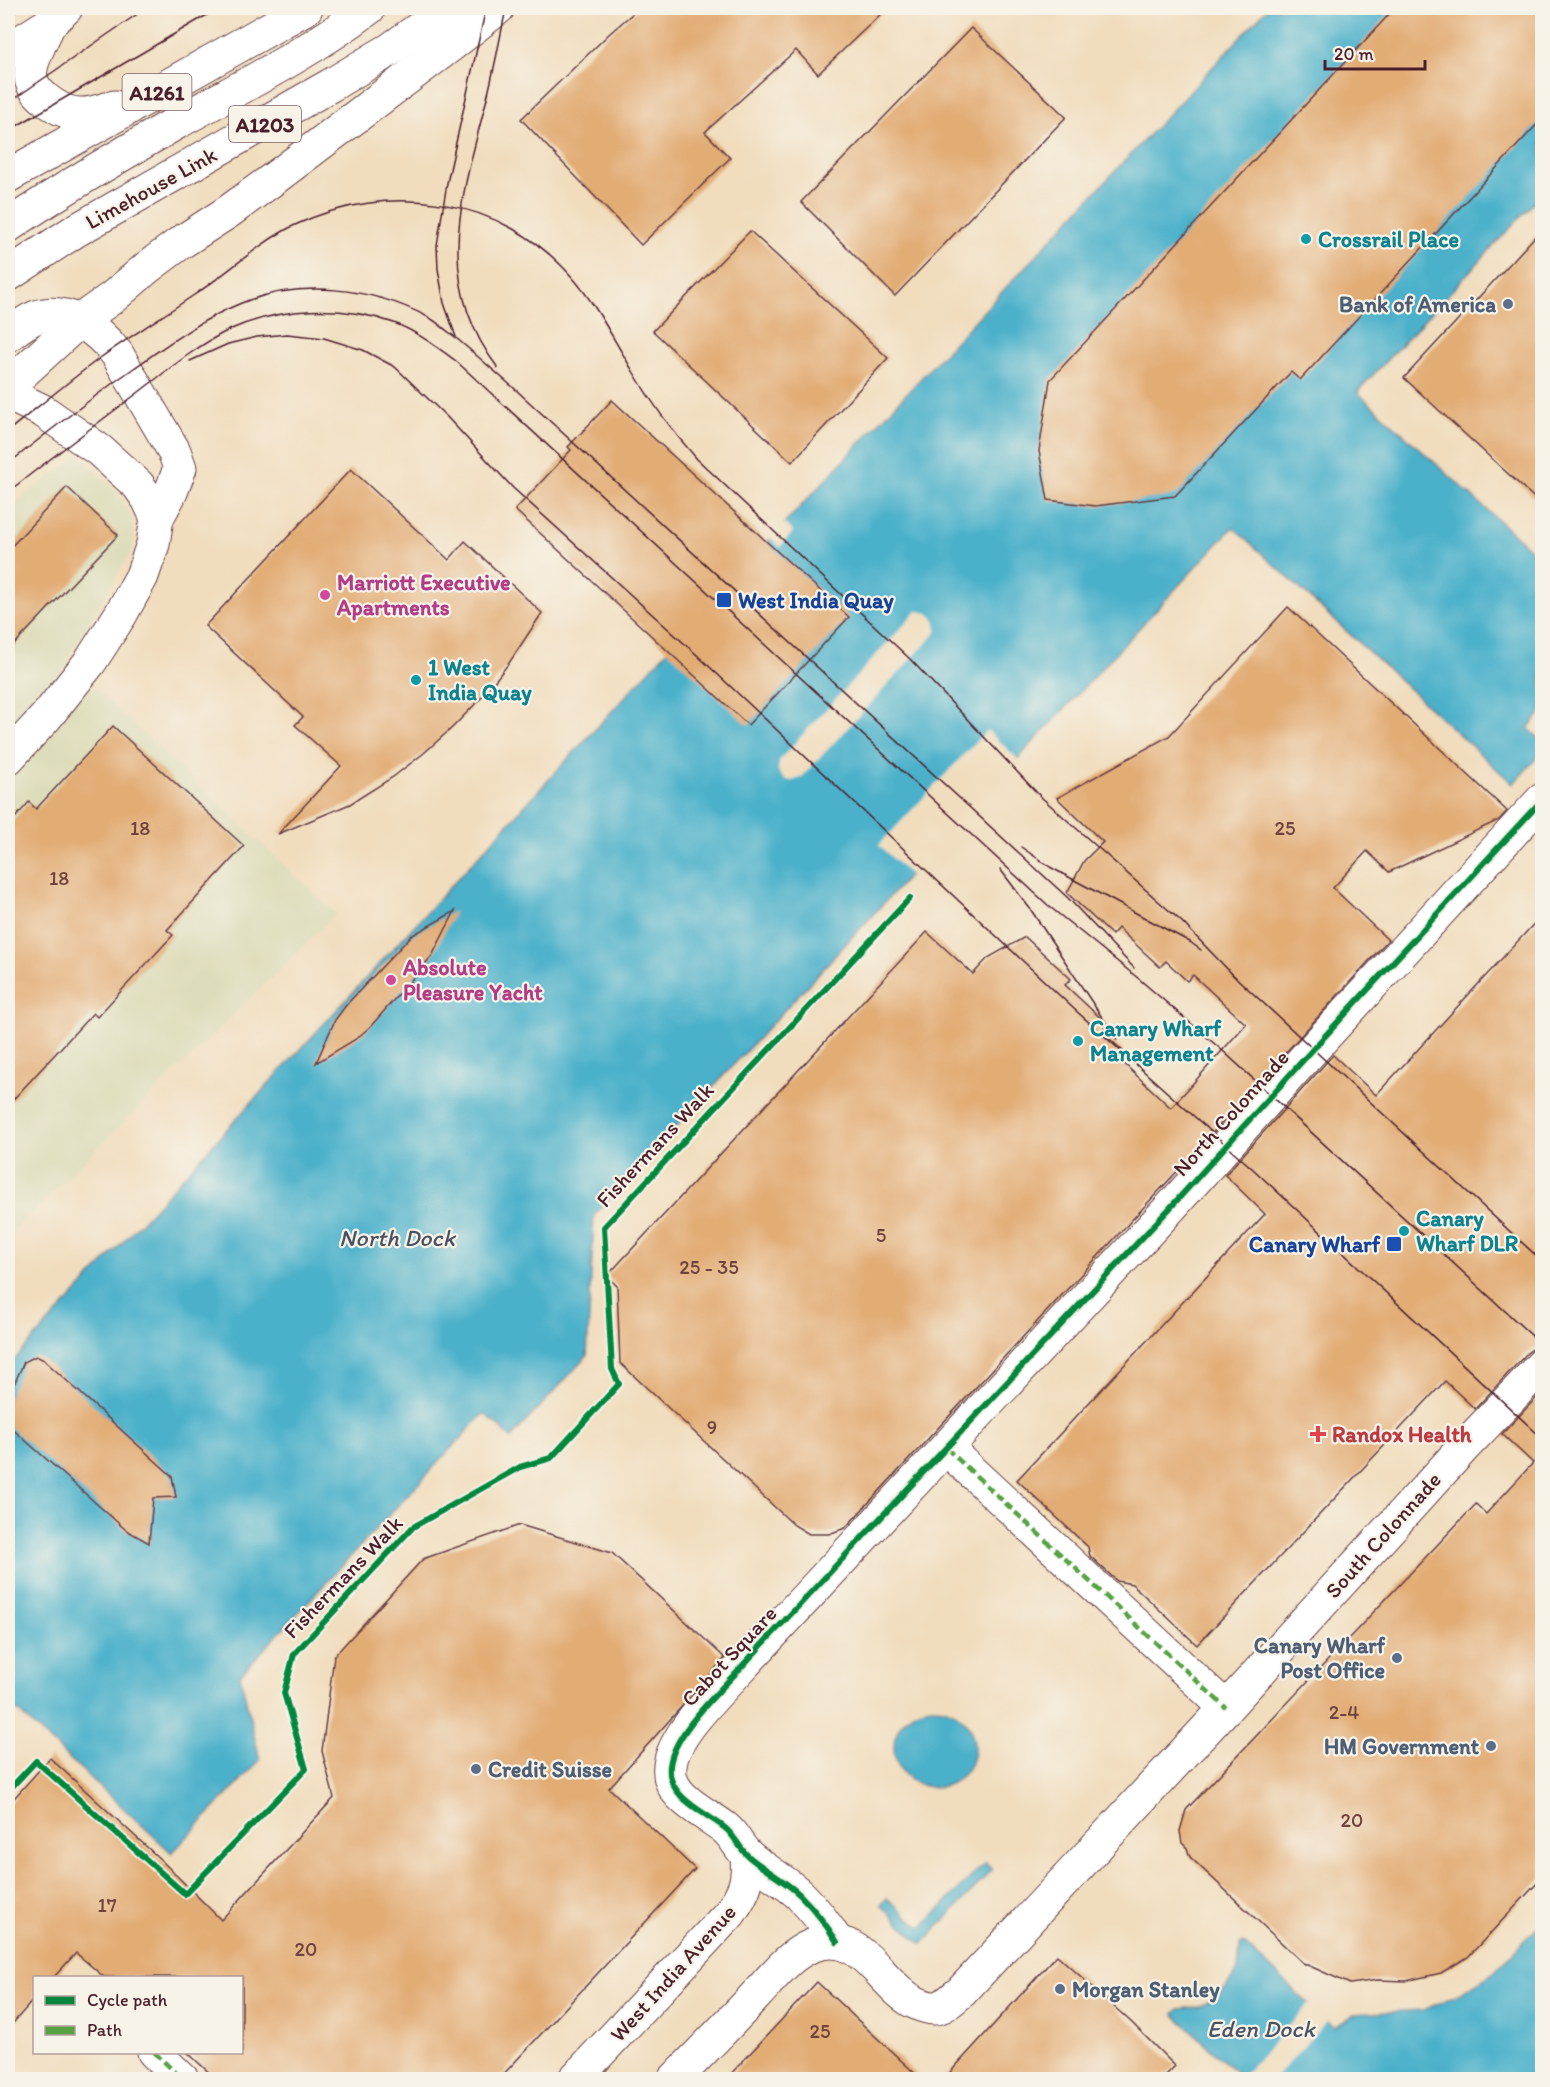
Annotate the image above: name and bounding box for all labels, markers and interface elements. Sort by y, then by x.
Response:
scale bar [1325,33,1426,71]
text: 20 m [1334,43,1374,65]
road number: A1261 [122,74,192,110]
road number: A1203 [229,106,301,142]
street label: Limehouse Link [81,141,221,235]
place label: Crossrail Place [1318,226,1459,253]
marker: Crossrail Place [1299,232,1313,246]
place label: Bank of America [1339,291,1496,318]
marker: Bank of America [1501,297,1515,311]
place label: Marriott Executive Apartments [336,569,511,621]
place label: West India Quay [738,587,894,614]
marker: Marriott Executive Apartments [318,588,332,602]
marker: West India Quay [715,591,733,609]
place label: 1 West India Quay [428,654,532,706]
marker: 1 West India Quay [409,673,423,687]
house number: 18 [130,816,150,840]
house number: 25 [1274,816,1296,840]
house number: 18 [49,866,69,890]
place label: Absolute Pleasure Yacht [402,954,543,1006]
marker: Absolute Pleasure Yacht [384,973,398,987]
place label: Canary Wharf Management [1090,1015,1222,1067]
marker: Canary Wharf Management [1071,1034,1085,1048]
street label: North Colonnade [1167,1044,1295,1182]
street label: Fishermans Walk [590,1077,720,1213]
place label: Canary Wharf DLR [1416,1205,1518,1257]
water label: North Dock [339,1223,457,1252]
house number: 5 [876,1223,886,1247]
marker: Canary Wharf DLR [1397,1224,1411,1238]
place label: Canary Wharf [1249,1231,1381,1258]
marker: Canary Wharf [1385,1235,1403,1253]
house number: 25 - 35 [679,1255,739,1279]
house number: 9 [707,1415,717,1439]
place label: Randox Health [1332,1421,1472,1448]
marker: Randox Health [1309,1425,1327,1443]
street label: South Colonnade [1319,1466,1447,1604]
street label: Fishermans Walk [278,1510,408,1644]
street label: Cabot Square [676,1600,782,1712]
place label: Canary Wharf Post Office [1254,1632,1386,1684]
marker: Canary Wharf Post Office [1390,1651,1404,1665]
house number: 2-4 [1329,1700,1359,1724]
place label: HM Government [1324,1733,1480,1760]
marker: HM Government [1484,1739,1498,1753]
place label: Credit Suisse [488,1756,612,1783]
marker: Credit Suisse [469,1762,483,1776]
house number: 20 [1341,1808,1363,1832]
house number: 17 [97,1893,117,1917]
street label: West India Avenue [604,1899,742,2047]
house number: 20 [295,1937,317,1961]
legend [33,1976,243,2054]
place label: Morgan Stanley [1072,1976,1220,2003]
marker: Morgan Stanley [1053,1982,1067,1996]
text: Cycle path [87,1989,168,2011]
water label: Eden Dock [1207,2014,1316,2043]
text: Path [87,2019,122,2041]
house number: 25 [809,2019,831,2043]

